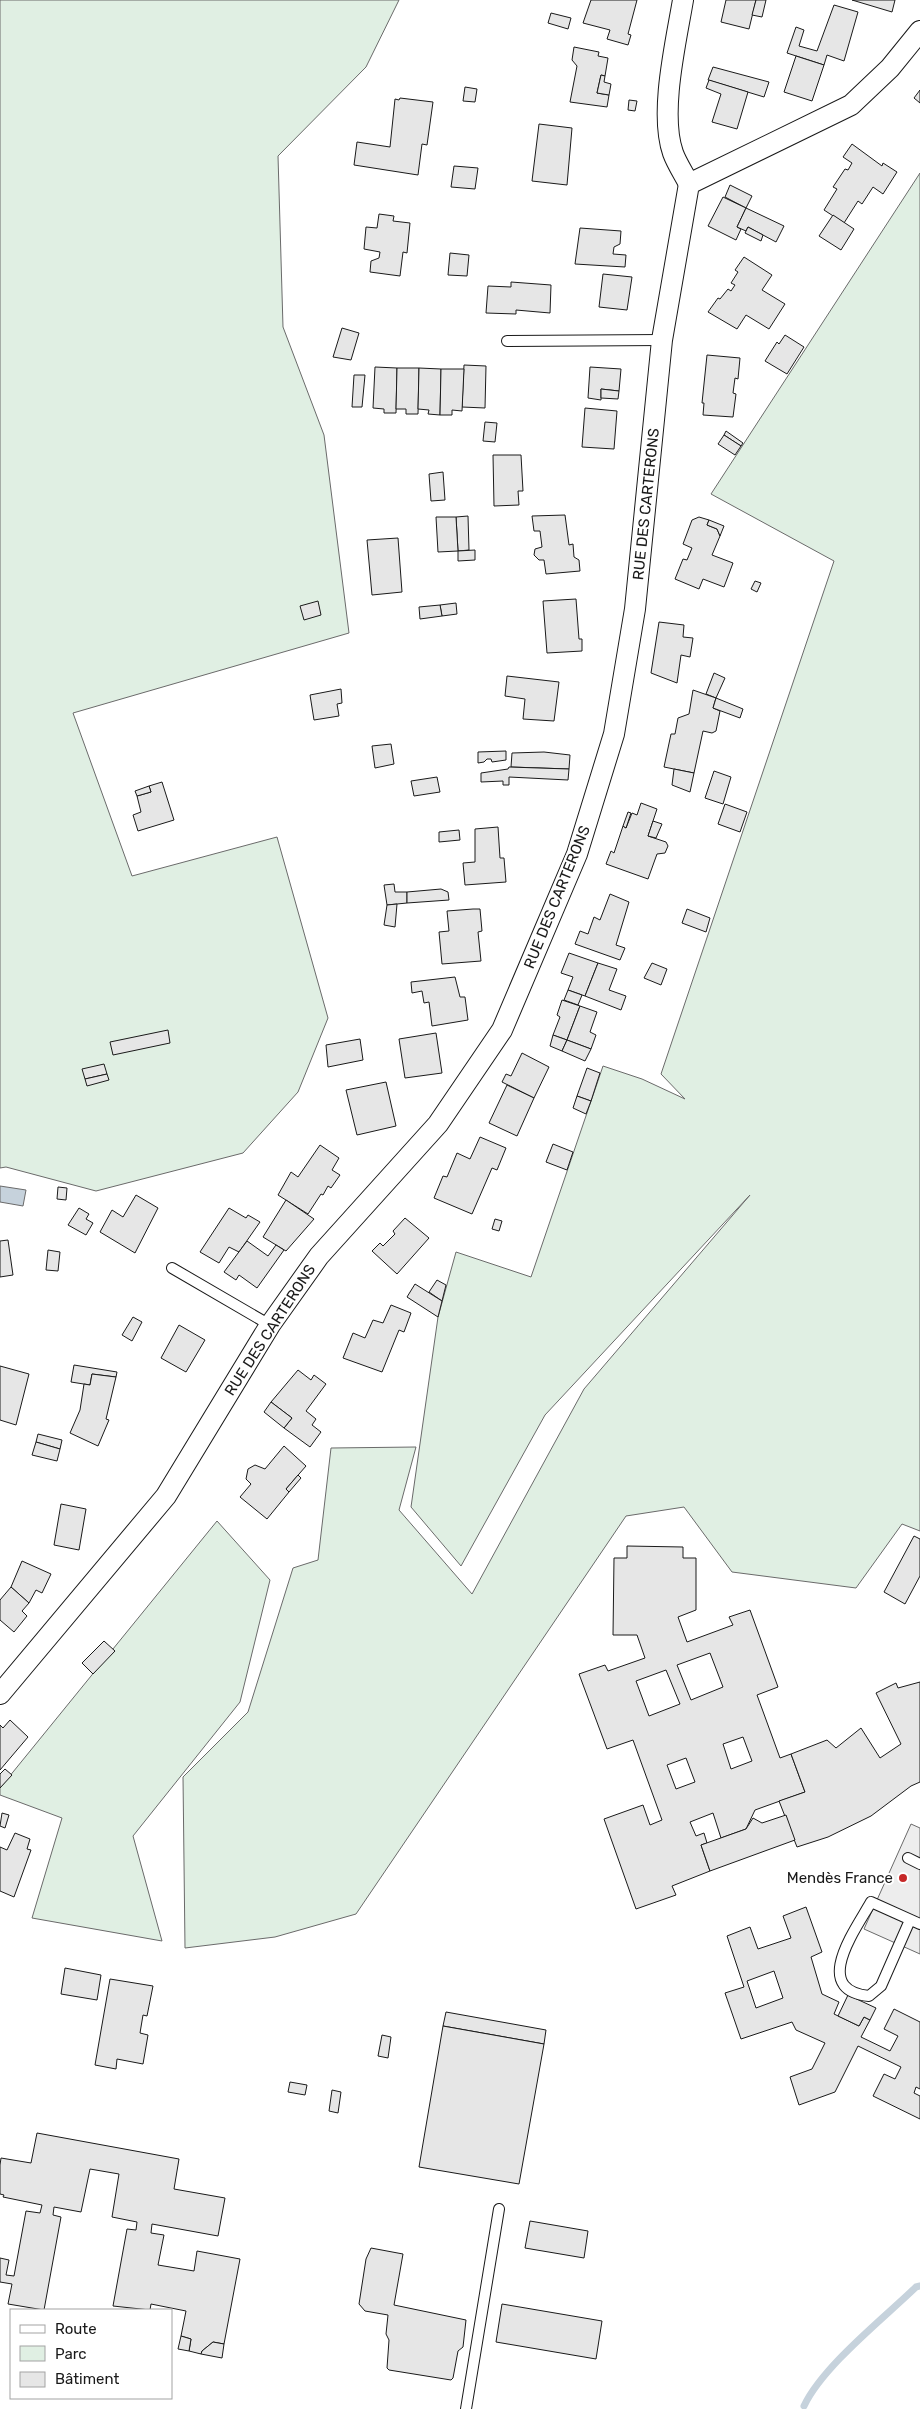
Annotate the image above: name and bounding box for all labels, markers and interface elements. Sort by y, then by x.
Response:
street label: RUE DES CARTERONS [629,427,663,581]
street label: RUE DES CARTERONS [520,823,594,971]
street label: RUE DES CARTERONS [221,1261,319,1399]
place label: Mendès France [787,1869,893,1887]
marker: Mendès France [897,1872,909,1884]
legend [10,2309,172,2399]
text: Route [55,2320,97,2338]
text: Parc [55,2345,87,2363]
text: Bâtiment [55,2370,119,2388]

